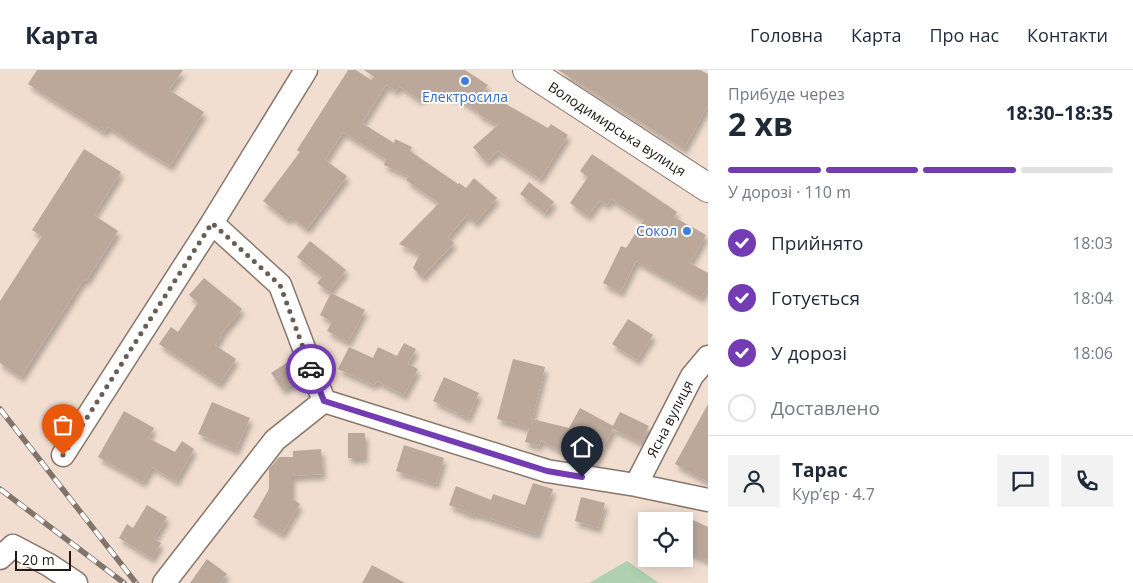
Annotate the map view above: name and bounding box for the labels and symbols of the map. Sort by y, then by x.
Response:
marker: Електросила [459,75,471,87]
street label: Володимирська вулиця [545,77,690,180]
place label: Електросила [422,87,508,106]
place label: Сокол [636,221,677,240]
marker: Сокол [681,225,693,237]
courier [286,344,336,394]
street label: Ясна вулиця [642,377,697,461]
pin [42,404,84,455]
pin [561,426,603,477]
scale bar [15,548,71,571]

